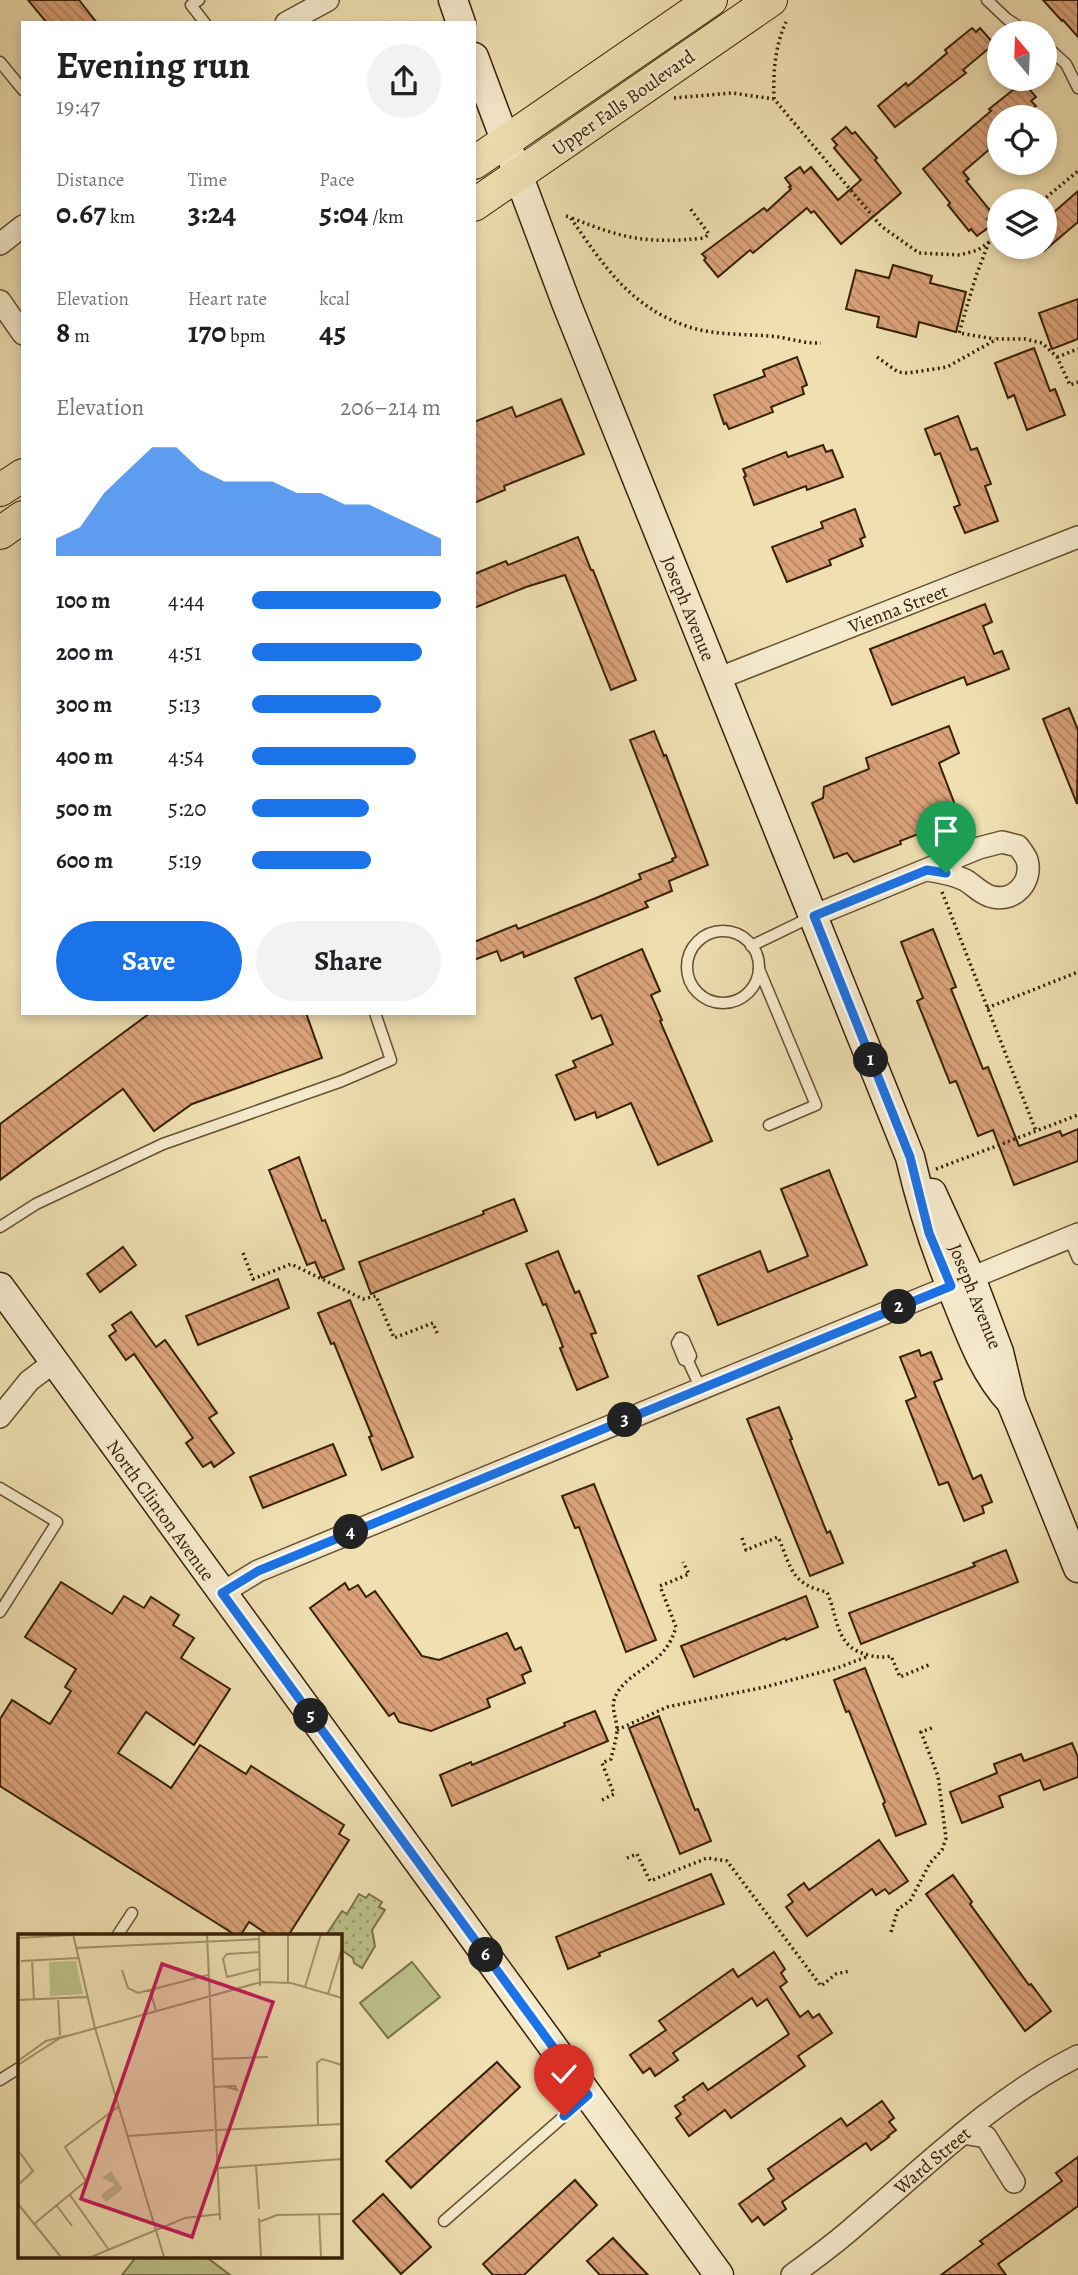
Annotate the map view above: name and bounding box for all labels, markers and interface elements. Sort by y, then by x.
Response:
north arrow [987,21,1057,91]
map controls [987,21,1057,259]
text: Evening run [56,39,250,91]
street label: Upper Falls Boulevard [547,43,701,162]
button: share [367,44,441,118]
text: 19:47 [56,91,100,122]
button: locate [987,105,1057,175]
text: Distance [56,167,124,193]
text: Time [188,167,227,193]
text: Pace [319,167,355,193]
button: layers [987,189,1057,259]
text: 0.67 [56,193,106,233]
text: 3:24 [188,193,236,233]
text: 5:04 [319,193,368,233]
text: km [106,204,135,230]
text: /km [368,204,404,230]
text: Elevation [56,286,129,312]
text: Heart rate [188,286,267,312]
text: kcal [319,286,350,312]
text: 8 [56,312,70,352]
text: 170 [188,312,226,352]
text: 45 [319,312,346,352]
text: m [70,323,90,349]
text: bpm [226,323,266,349]
text: Elevation [56,392,144,423]
text: 206–214 m [340,392,441,423]
street label: Joseph Avenue [655,552,721,665]
street label: Vienna Street [844,578,952,640]
text: 100 m [56,585,111,616]
text: 4:44 [168,585,205,616]
text: 200 m [56,637,114,668]
text: 4:51 [168,637,202,668]
text: 300 m [56,689,112,720]
text: 5:13 [168,689,201,720]
text: 400 m [56,741,113,772]
text: 4:54 [168,741,204,772]
text: 500 m [56,793,112,824]
text: 5:20 [168,793,207,824]
pin [916,801,976,873]
icon: arrive [927,812,965,850]
text: 600 m [56,845,113,876]
text: 5:19 [168,845,202,876]
button: Save [56,921,242,1001]
button: Share [256,921,441,1001]
pin: 1 [854,1042,888,1078]
text: 1 [867,1046,874,1072]
street label: Joseph Avenue [942,1240,1008,1353]
pin: 2 [881,1290,916,1324]
text: 2 [894,1293,903,1319]
pin: 3 [608,1402,642,1438]
text: 3 [620,1406,629,1432]
street label: North Clinton Avenue [100,1435,220,1587]
pin: 4 [334,1514,368,1550]
text: 4 [346,1518,355,1544]
pin: 5 [294,1698,328,1734]
text: 5 [306,1702,315,1728]
inset map [18,1934,341,2258]
pin: 6 [468,1938,504,1972]
text: 6 [481,1941,490,1967]
pin [534,2044,594,2116]
icon: check [545,2055,583,2093]
street label: Ward Street [888,2121,977,2201]

